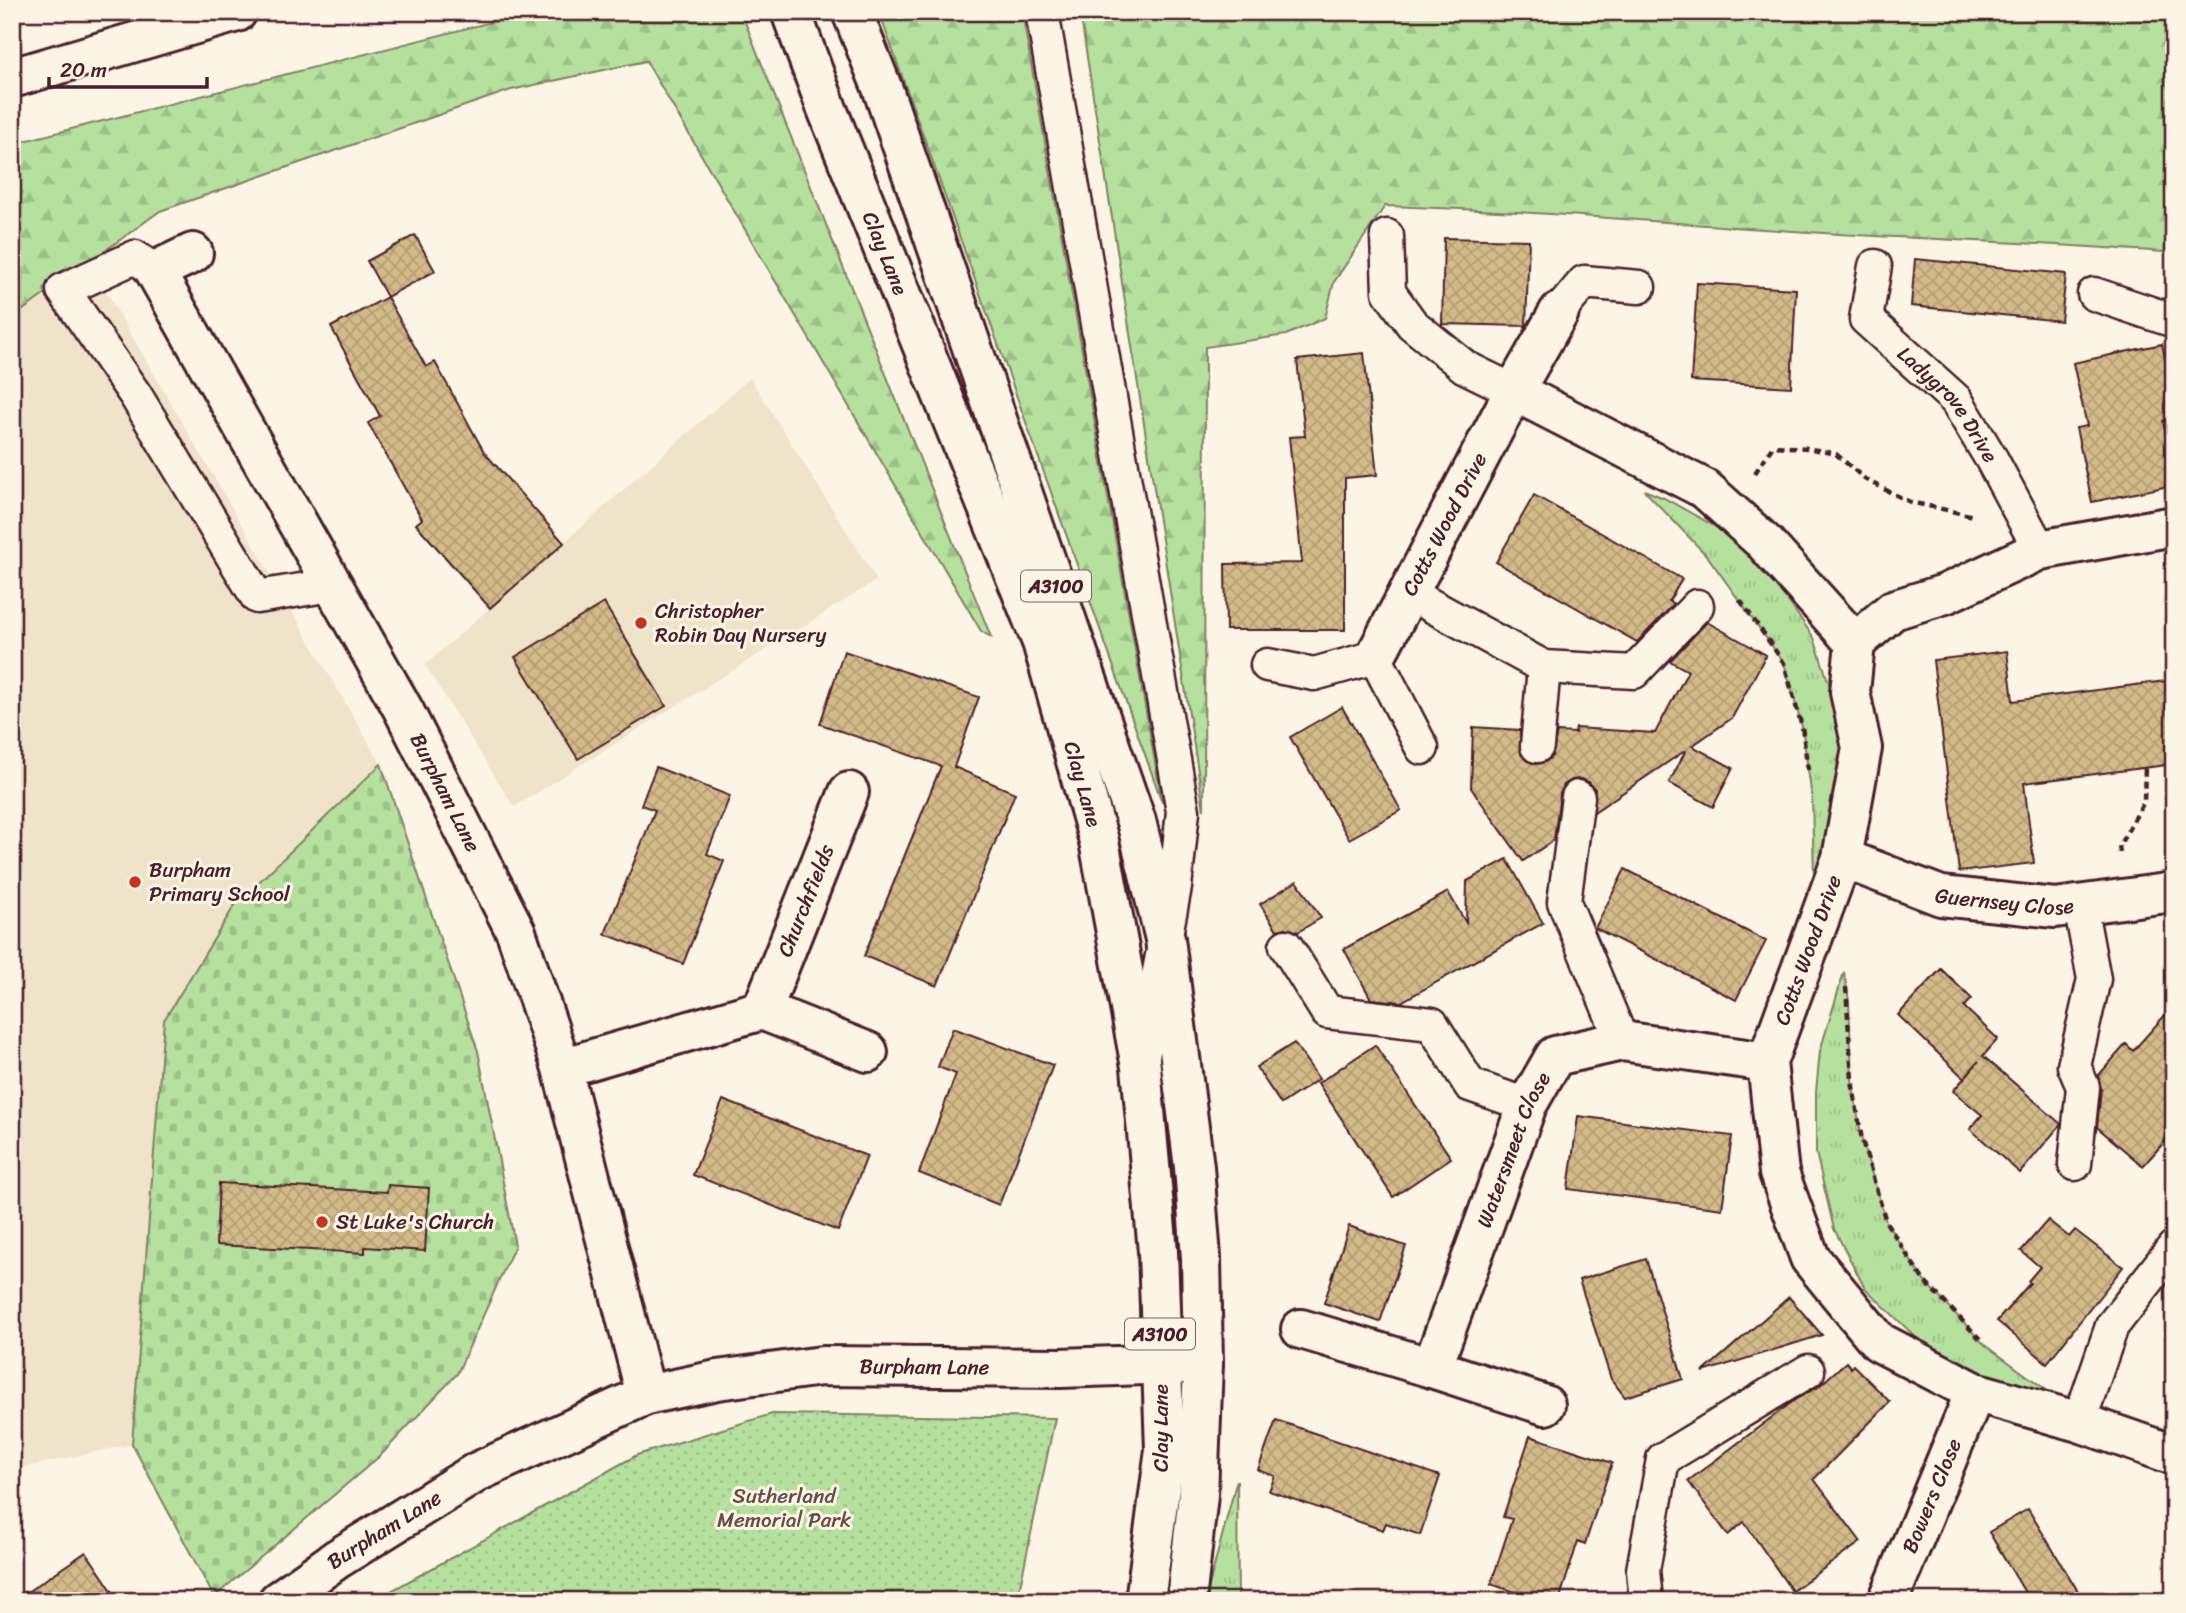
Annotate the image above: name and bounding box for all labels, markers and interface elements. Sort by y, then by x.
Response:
scale bar [49,46,206,90]
text: 20 m [60,51,107,89]
street label: Clay Lane [851,205,919,301]
street label: Ladygrove Drive [1888,336,2009,471]
street label: Cotts Wood Drive [1391,445,1498,603]
road number: A3100 [1021,570,1091,601]
place label: Christopher Robin Day Nursery [655,592,827,654]
marker: Christopher Robin Day Nursery [633,615,649,631]
street label: Burpham Lane [399,726,492,859]
street label: Clay Lane [1052,737,1113,832]
street label: Churchfields [766,838,845,963]
place label: Burpham Primary School [149,851,291,913]
street label: Cotts Wood Drive [1763,869,1853,1031]
marker: Burpham Primary School [127,874,143,890]
street label: Guernsey Close [1933,877,2077,927]
street label: Watersmeet Close [1465,1064,1561,1233]
place label: St Luke's Church [336,1203,494,1241]
marker: St Luke's Church [314,1214,330,1230]
road number: A3100 [1125,1318,1195,1350]
street label: Burpham Lane [859,1347,990,1386]
street label: Clay Lane [1142,1384,1180,1472]
street label: Bowers Close [1891,1432,1973,1559]
park label: Sutherland Memorial Park [717,1477,851,1539]
street label: Burpham Lane [318,1479,450,1580]

